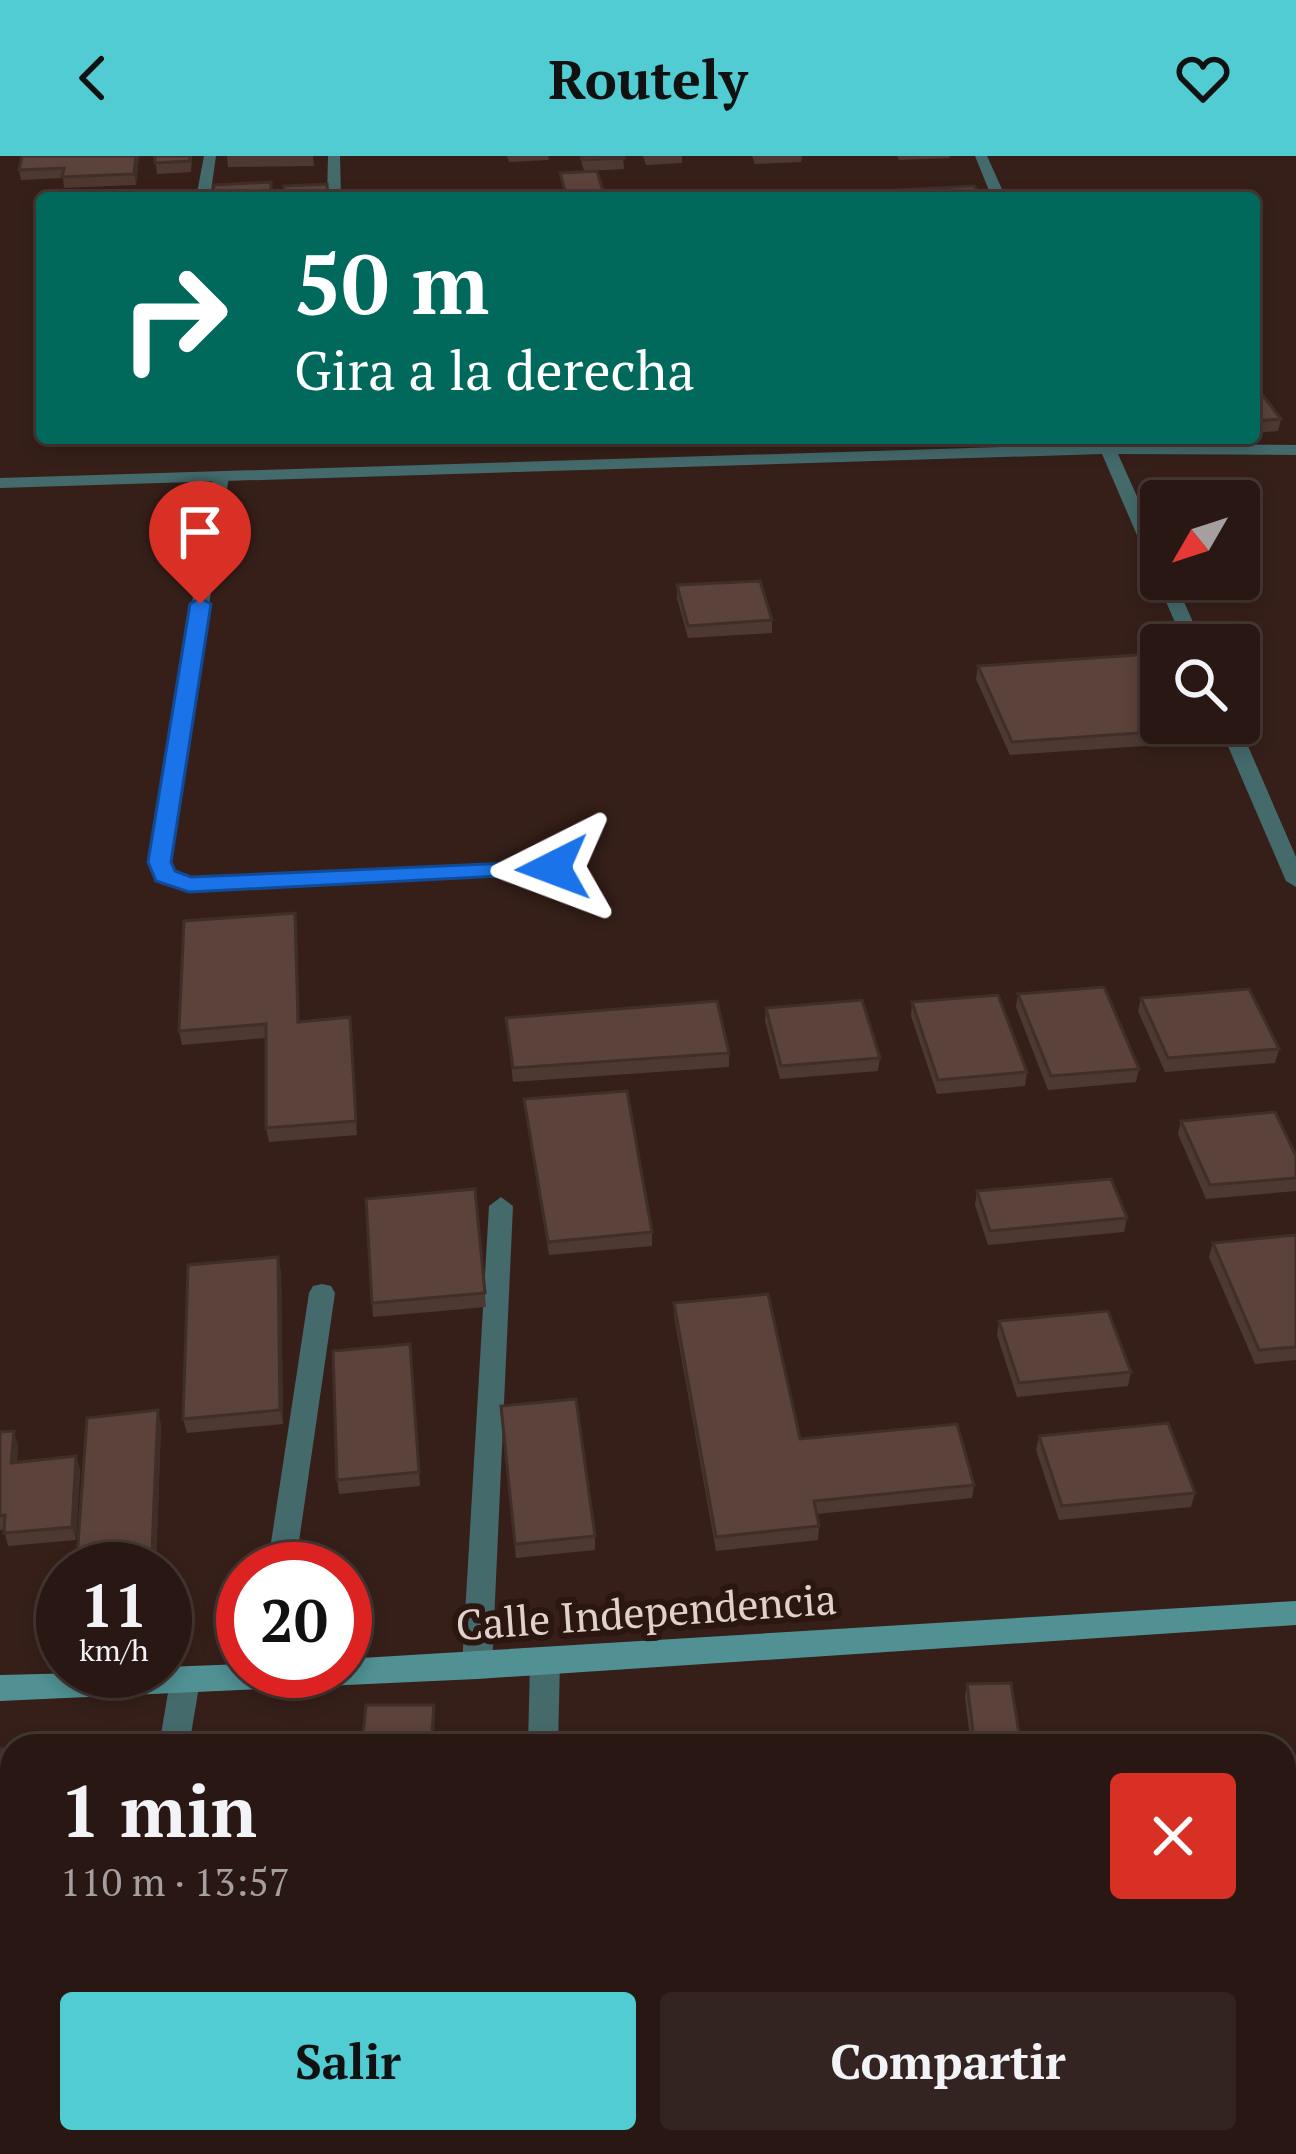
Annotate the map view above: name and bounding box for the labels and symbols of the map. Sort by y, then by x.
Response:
north arrow [1140,480,1260,600]
pin [149,481,251,604]
position arrow [490,805,616,931]
speed limit sign: 20 [216,1542,372,1698]
street label: Calle Independencia [454,1570,838,1652]

